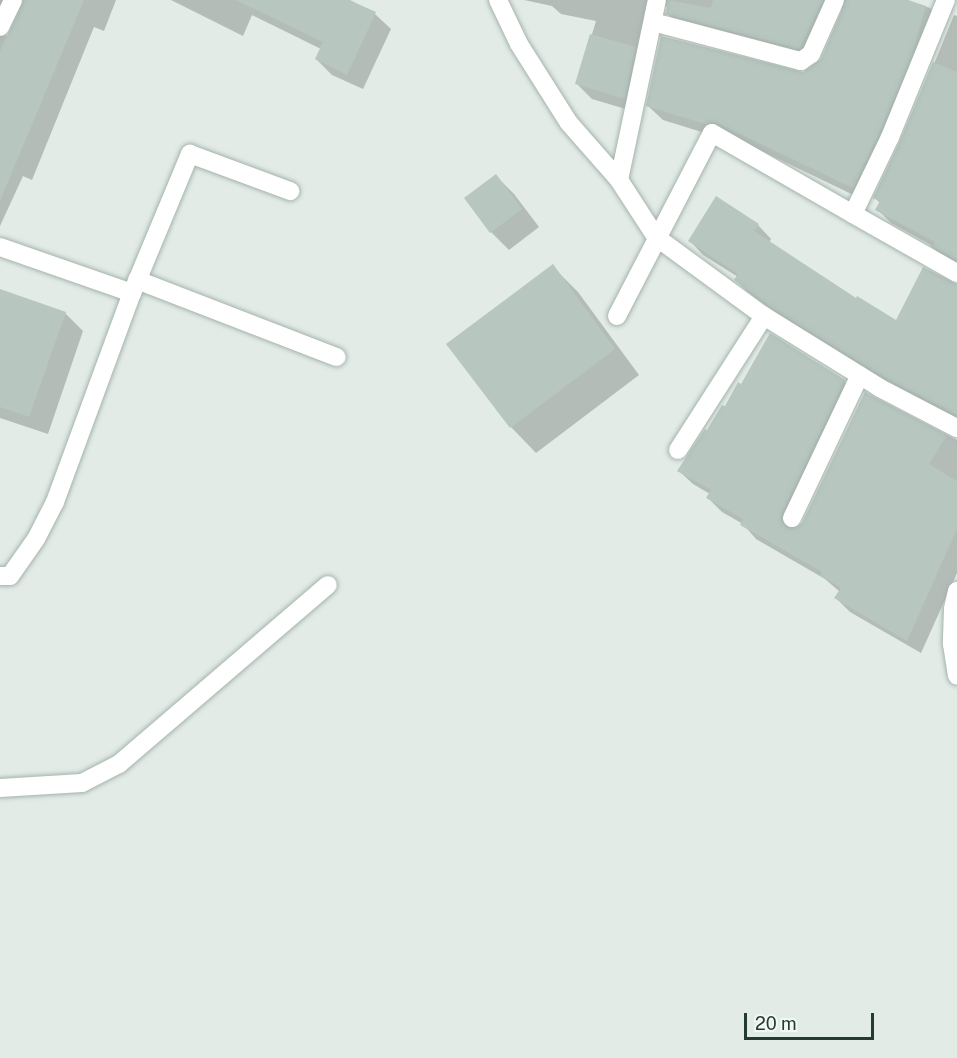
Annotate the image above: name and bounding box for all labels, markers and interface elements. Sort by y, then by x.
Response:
scale bar [747,1001,878,1039]
text: 20 m [755,1013,797,1034]

